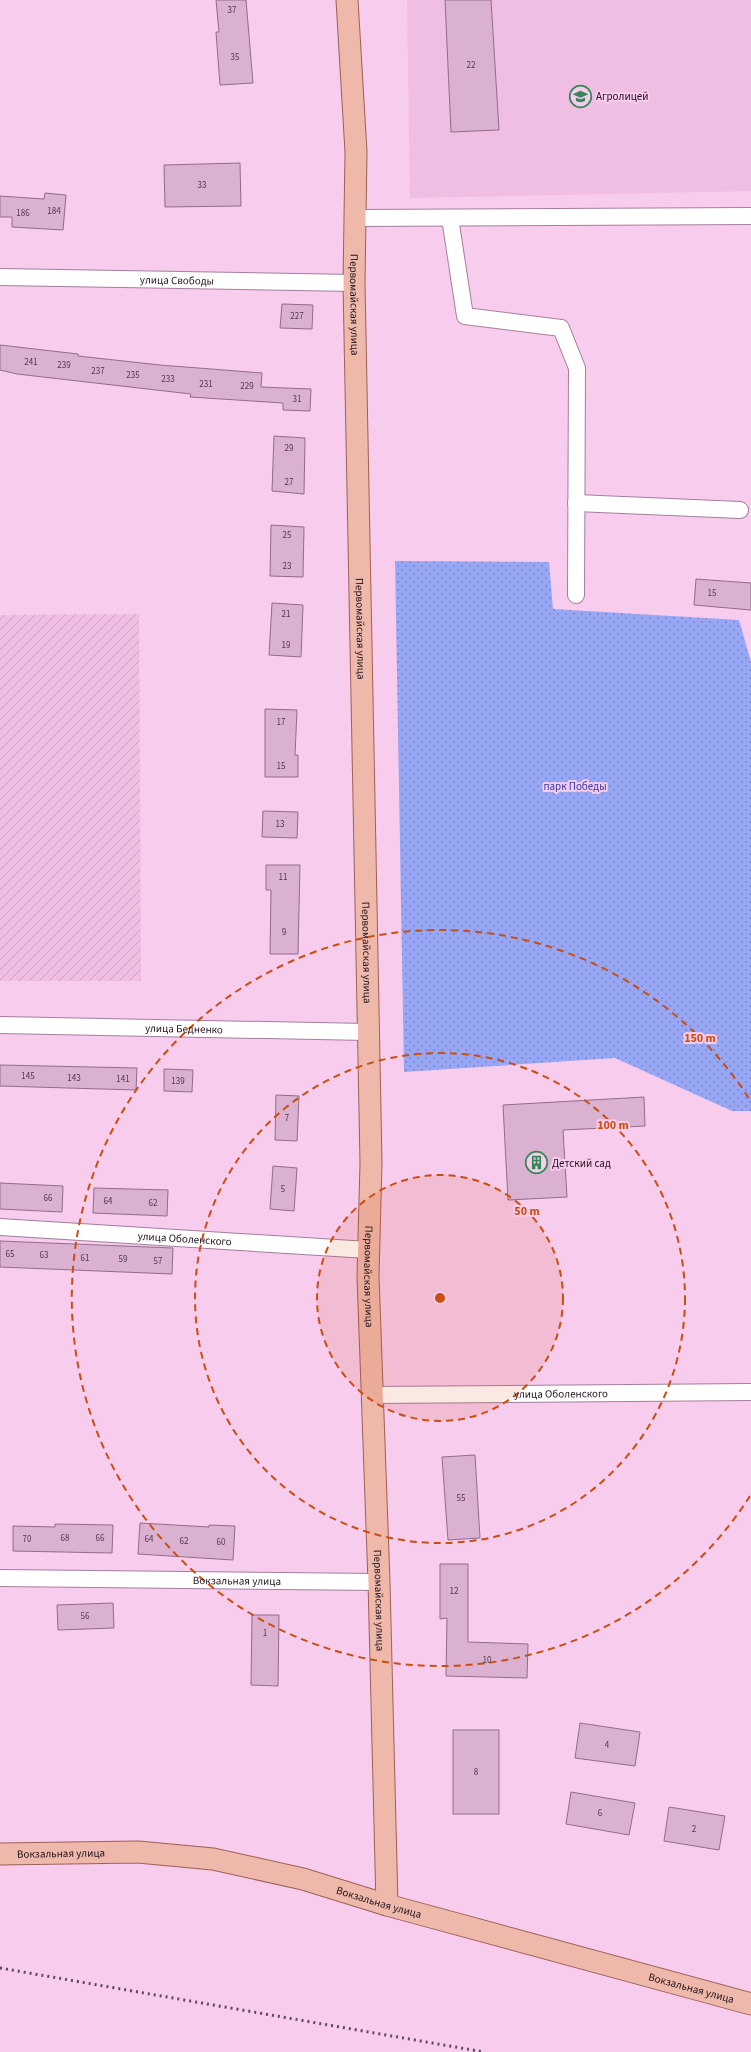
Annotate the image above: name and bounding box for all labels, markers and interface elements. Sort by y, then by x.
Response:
house number: 37 [228,4,237,17]
house number: 35 [231,51,240,64]
house number: 22 [467,59,476,72]
school or university icon: Агролицей [567,83,593,109]
place label: Агролицей [596,89,648,104]
house number: 33 [198,179,207,192]
house number: 184 [47,205,61,218]
house number: 186 [16,207,30,220]
street label: Первомайская улица [346,254,363,356]
street label: улица Свободы [140,272,214,288]
house number: 227 [290,310,304,323]
house number: 241 [24,356,38,369]
house number: 239 [57,359,71,372]
house number: 237 [91,365,105,378]
house number: 235 [126,369,140,382]
house number: 233 [161,373,175,386]
house number: 231 [199,378,213,391]
house number: 229 [240,380,254,393]
house number: 31 [293,393,301,406]
house number: 29 [285,442,294,455]
house number: 27 [285,476,294,489]
house number: 25 [283,529,292,542]
house number: 23 [283,560,292,573]
street label: Первомайская улица [352,578,369,680]
house number: 15 [708,587,717,600]
house number: 21 [282,608,290,621]
house number: 19 [282,639,291,652]
house number: 17 [277,716,286,729]
house number: 15 [277,760,286,773]
park label: парк Победы [543,779,607,794]
house number: 13 [276,818,285,831]
house number: 11 [279,871,287,884]
street label: Первомайская улица [358,902,375,1004]
house number: 9 [282,926,287,939]
street label: улица Бедненко [145,1020,223,1037]
text: 150 m [684,1030,716,1047]
house number: 145 [21,1070,35,1083]
house number: 143 [67,1072,81,1085]
house number: 141 [116,1073,130,1086]
house number: 139 [171,1075,185,1088]
house number: 7 [285,1112,290,1125]
text: 100 m [597,1117,629,1134]
building icon: Детский сад [523,1150,549,1176]
place label: Детский сад [552,1156,611,1171]
house number: 5 [281,1183,286,1196]
house number: 66 [44,1192,53,1205]
house number: 64 [104,1195,113,1208]
house number: 62 [149,1197,158,1210]
text: 50 m [514,1203,540,1220]
street label: Первомайская улица [360,1226,377,1328]
street label: улица Оболенского [137,1228,232,1249]
house number: 65 [6,1248,15,1261]
house number: 63 [40,1249,49,1262]
house number: 61 [81,1252,89,1265]
house number: 59 [119,1253,128,1266]
house number: 57 [154,1255,163,1268]
centre of rings [433,1291,447,1305]
street label: улица Оболенского [514,1386,608,1401]
house number: 55 [457,1492,466,1505]
house number: 68 [61,1532,70,1545]
house number: 66 [96,1532,105,1545]
house number: 70 [23,1533,32,1546]
house number: 64 [145,1533,154,1546]
house number: 62 [180,1535,189,1548]
house number: 60 [217,1536,226,1549]
street label: Первомайская улица [370,1549,388,1651]
street label: Вокзальная улица [193,1573,281,1588]
house number: 12 [450,1585,459,1598]
house number: 56 [81,1610,90,1623]
house number: 1 [263,1627,267,1640]
house number: 10 [483,1654,492,1667]
house number: 4 [605,1739,610,1752]
house number: 8 [474,1766,479,1779]
house number: 6 [598,1807,603,1820]
house number: 2 [692,1823,697,1836]
street label: Вокзальная улица [17,1845,105,1861]
street label: Вокзальная улица [335,1882,423,1922]
street label: Вокзальная улица [647,1969,736,2007]

